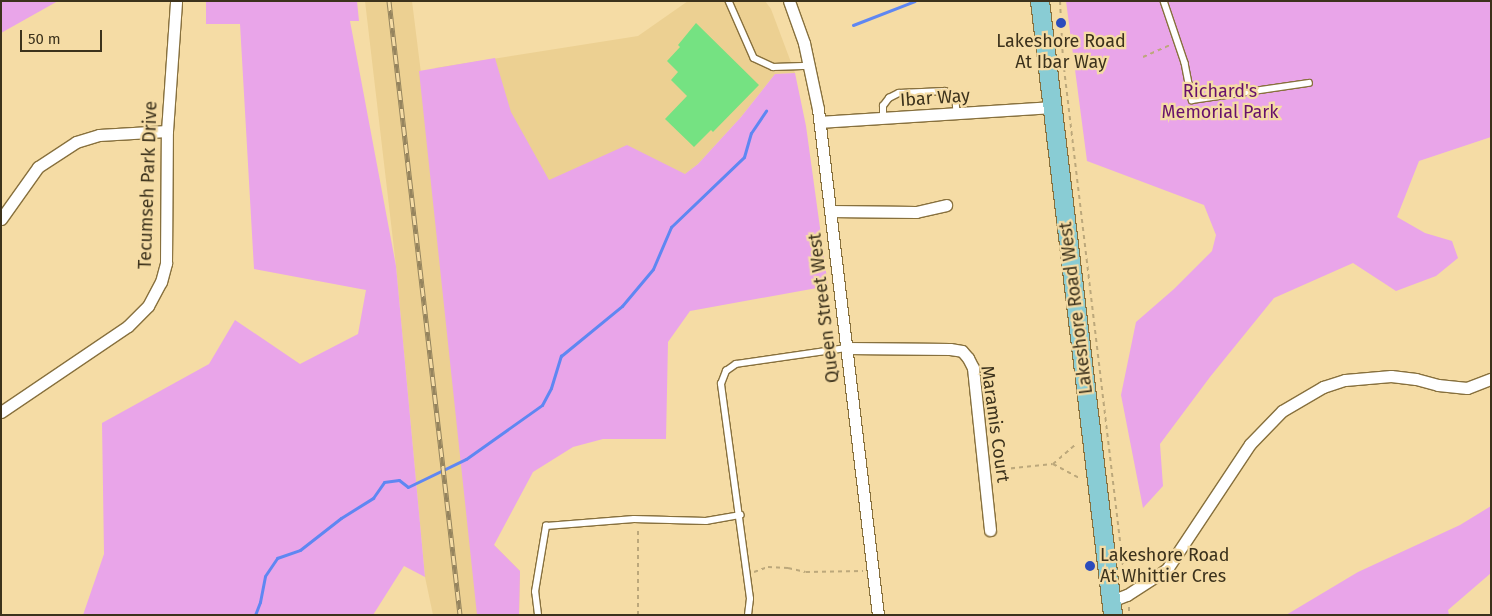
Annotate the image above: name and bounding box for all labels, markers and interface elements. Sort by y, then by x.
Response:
marker: Lakeshore Road At Ibar Way [1055,17,1067,29]
scale bar [22,20,105,52]
text: 50 m [28,30,61,48]
place label: Lakeshore Road At Ibar Way [996,31,1126,74]
park label: Richard's Memorial Park [1162,81,1278,124]
street label: Ibar Way [899,85,971,111]
street label: Tecumseh Park Drive [134,100,162,270]
street label: Lakeshore Road West [1055,221,1097,395]
street label: Queen Street West [804,232,844,384]
street label: Maramis Court [976,364,1014,484]
place label: Lakeshore Road At Whittier Cres [1100,545,1229,588]
marker: Lakeshore Road At Whittier Cres [1084,560,1096,572]

